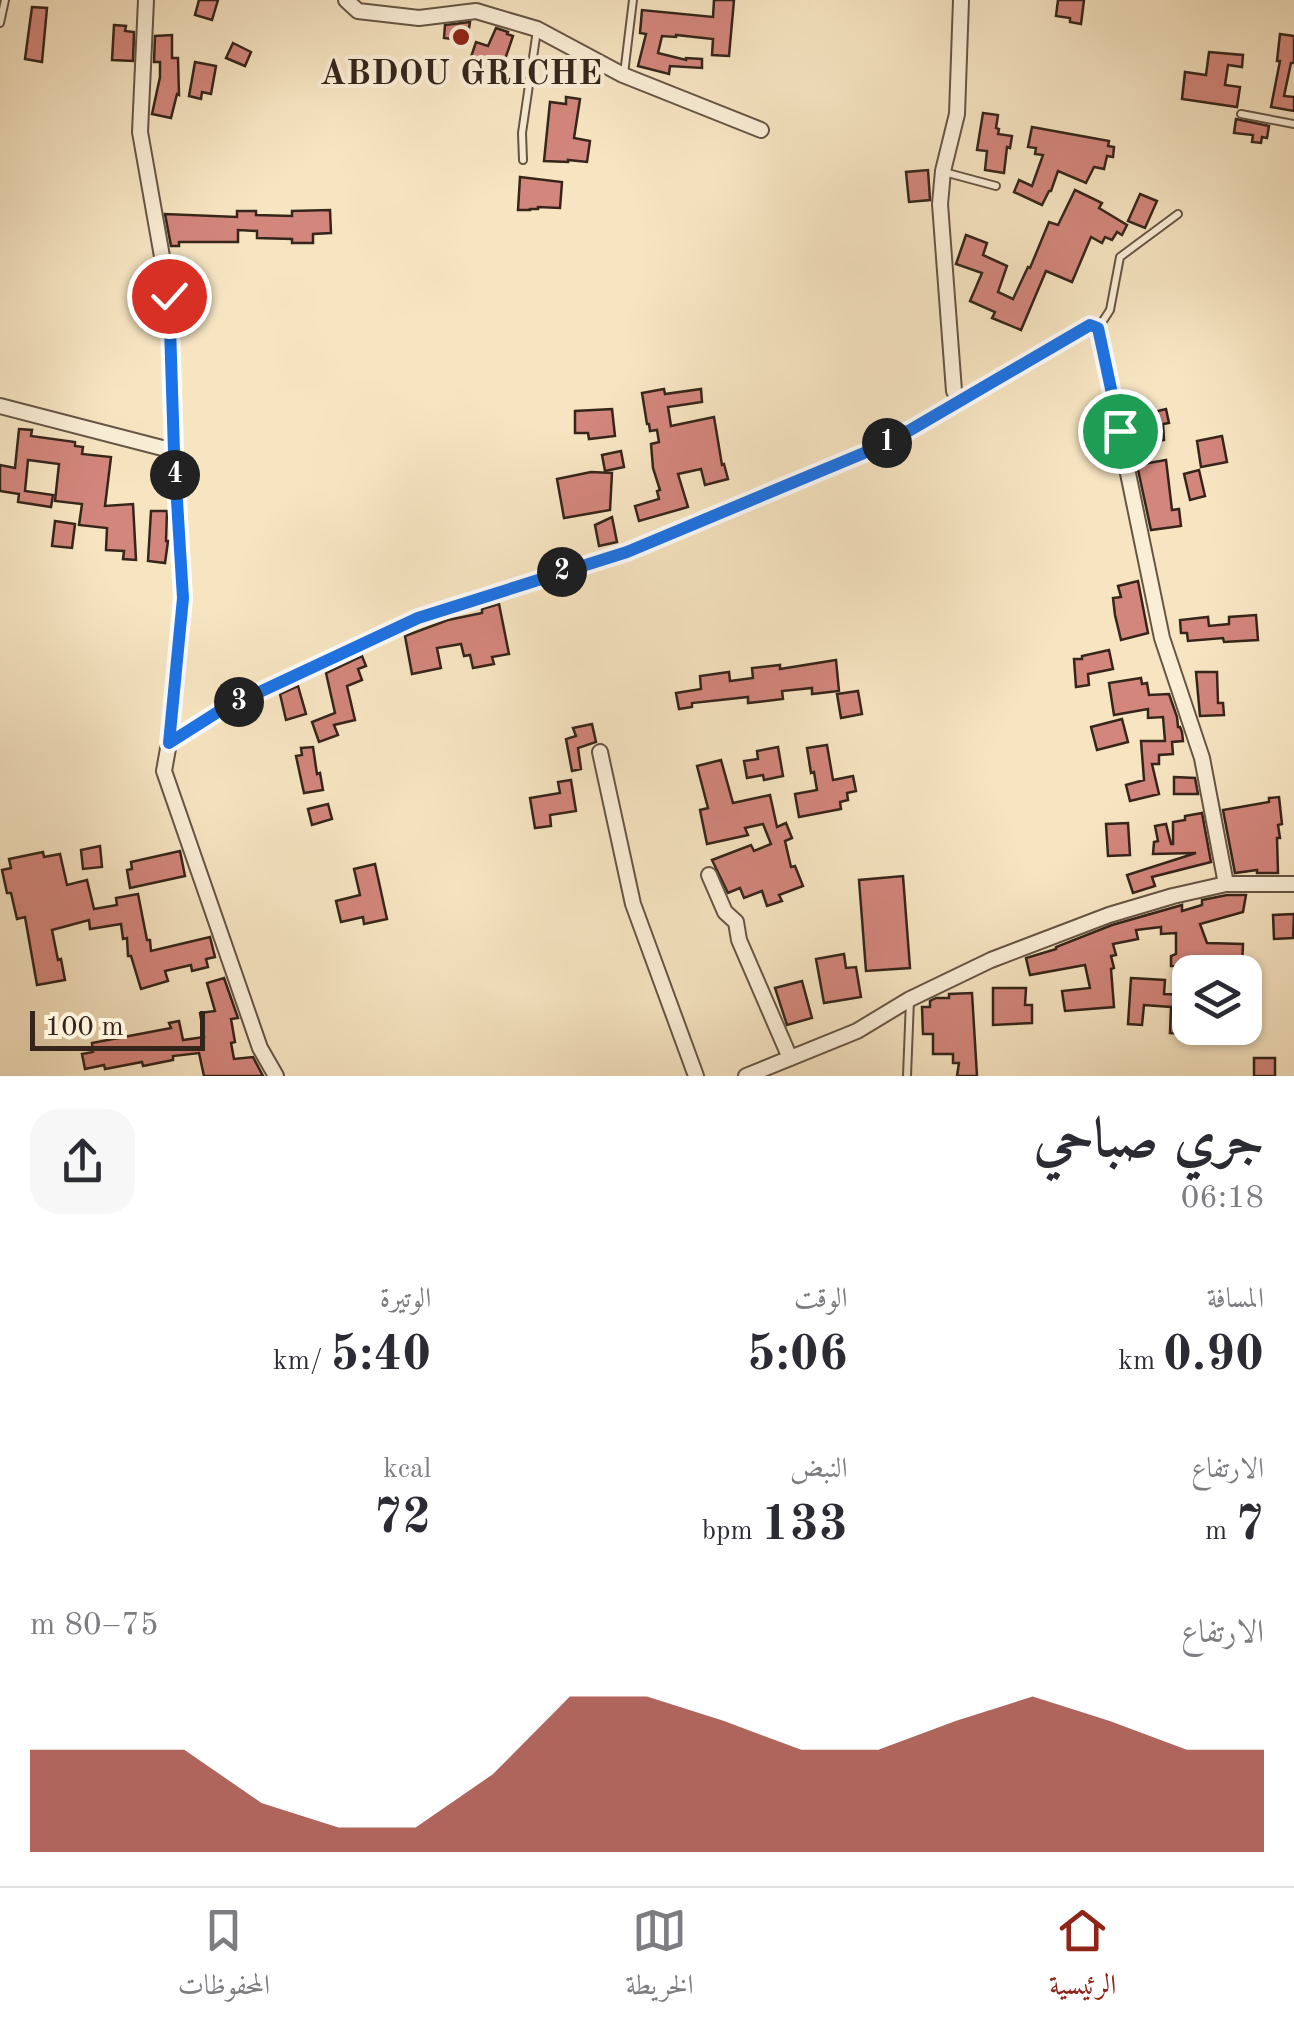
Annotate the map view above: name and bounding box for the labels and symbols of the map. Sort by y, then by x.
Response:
marker: ABDOU GRICHE [450,26,472,48]
place label: ABDOU GRICHE [320,57,602,92]
pin [127,254,212,339]
pin [1078,389,1163,474]
pin: 1 [862,418,912,468]
pin: 4 [150,450,200,500]
pin: 2 [537,547,587,597]
pin: 3 [214,677,264,727]
scale bar [30,1006,205,1050]

